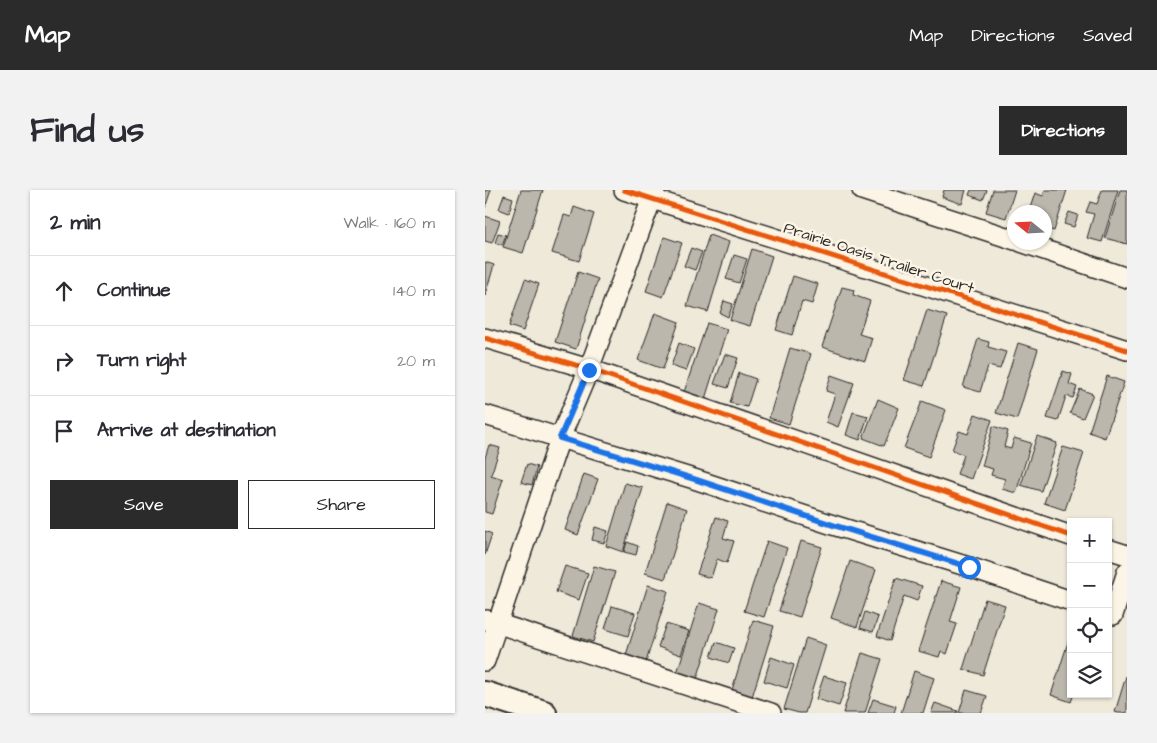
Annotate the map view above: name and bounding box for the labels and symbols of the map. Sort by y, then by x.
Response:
north arrow [1007,205,1052,250]
street label: Prairie Oasis Trailer Court [781,217,978,299]
route end [578,359,601,382]
route start [958,556,981,579]

